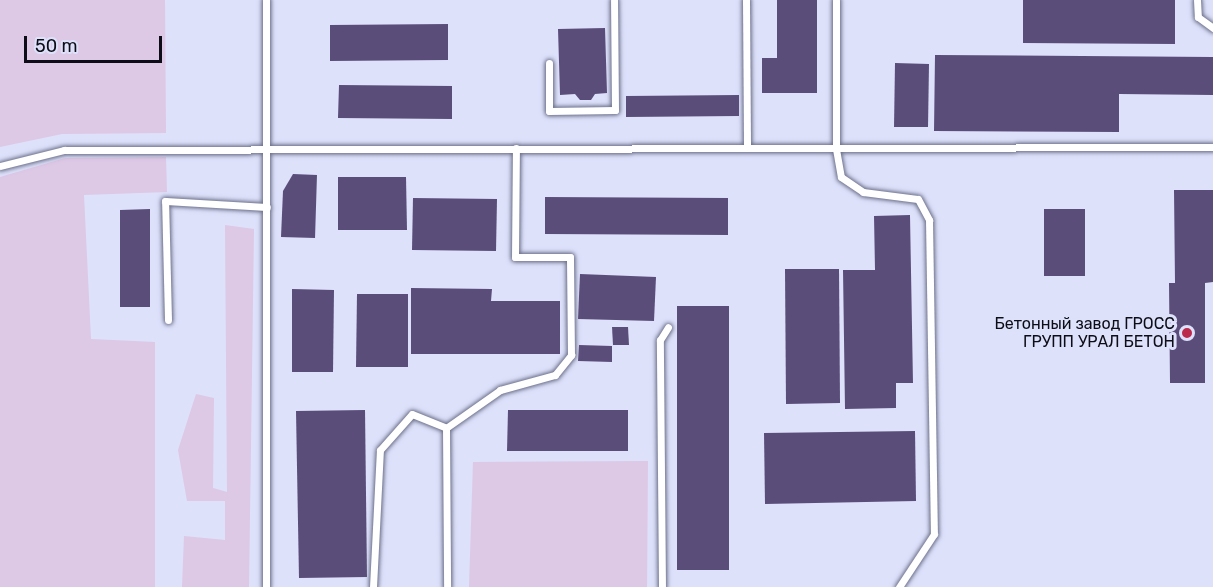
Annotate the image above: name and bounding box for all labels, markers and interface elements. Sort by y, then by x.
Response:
scale bar [27,24,165,62]
text: 50 m [35,35,78,57]
place label: Бетонный завод ГРОСС ГРУПП УРАЛ БЕТОН [994,314,1175,352]
marker: Бетонный завод ГРОСС ГРУПП УРАЛ БЕТОН [1180,326,1194,340]

